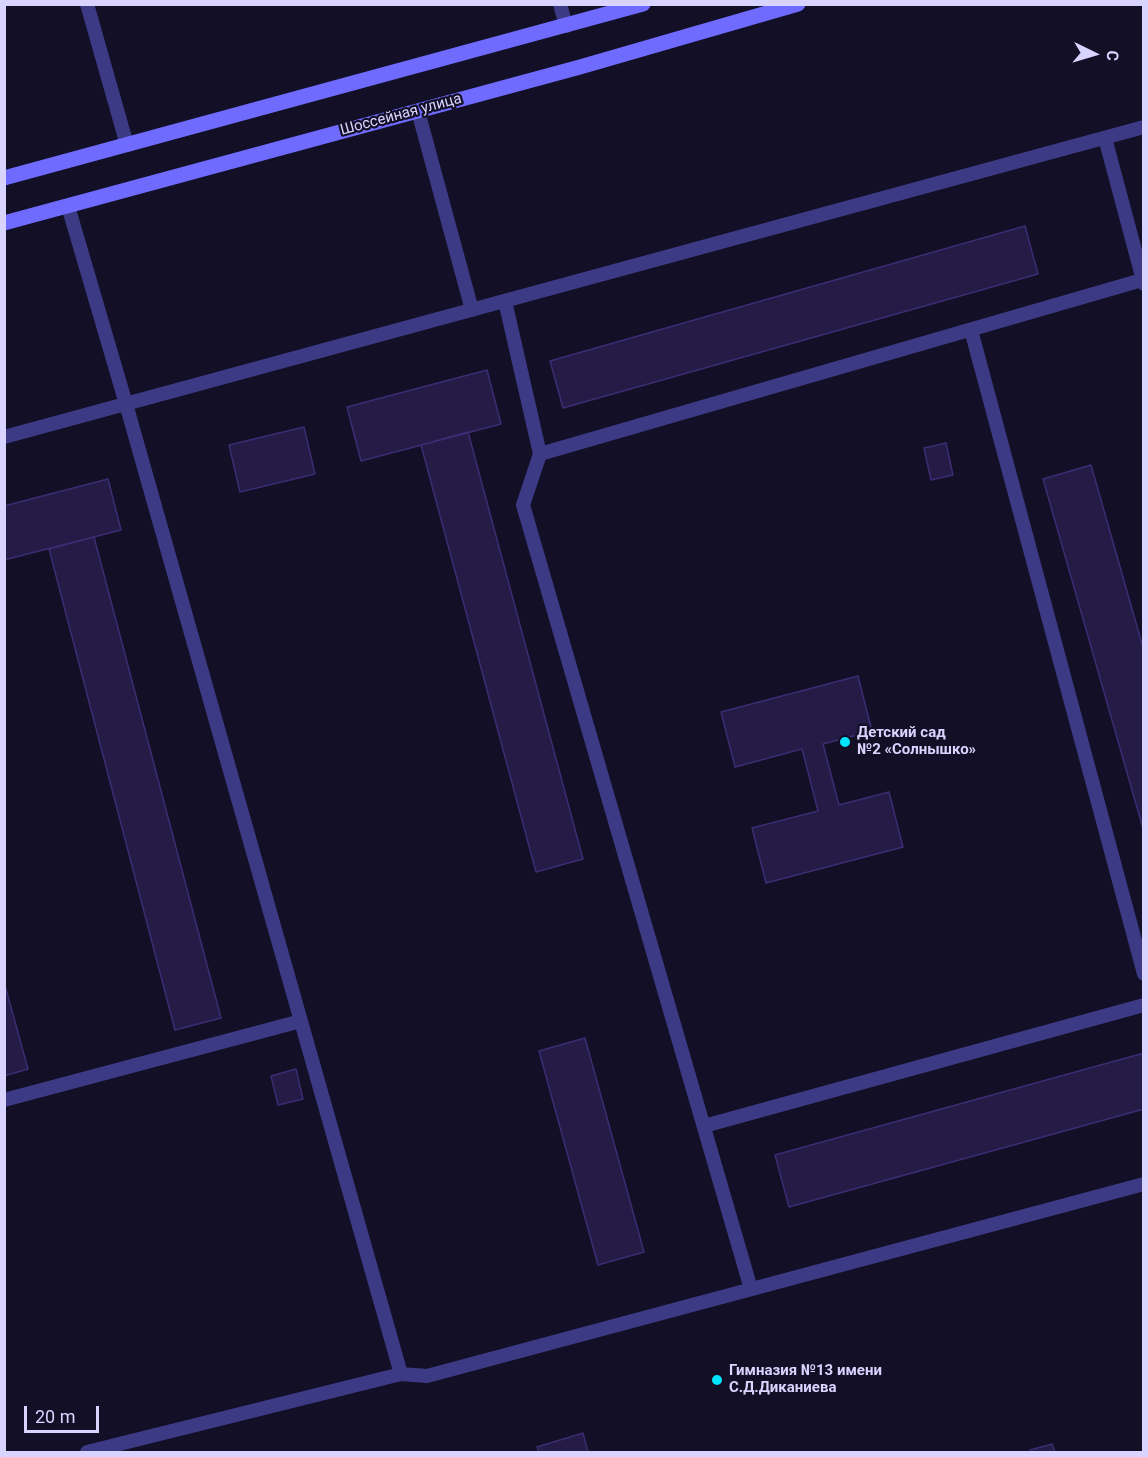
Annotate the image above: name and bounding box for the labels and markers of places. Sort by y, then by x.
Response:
place label: Детский сад №2 «Солнышко» [857,724,976,759]
marker: Детский сад №2 «Солнышко» [838,735,852,749]
place label: Гимназия №13 имени С.Д.Диканиева [729,1362,882,1397]
marker: Гимназия №13 имени С.Д.Диканиева [710,1373,724,1387]

